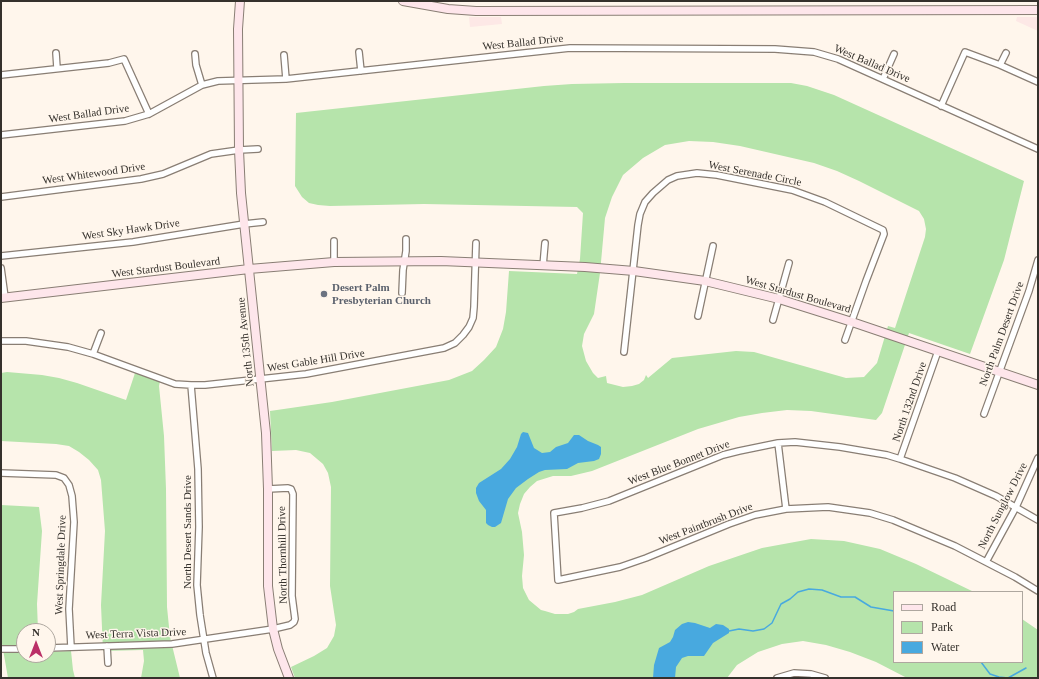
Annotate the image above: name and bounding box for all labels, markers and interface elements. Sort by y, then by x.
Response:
street label: West Ballad Drive [482,32,564,54]
street label: West Ballad Drive [832,42,912,86]
street label: West Ballad Drive [48,102,130,126]
street label: West Serenade Circle [707,159,803,189]
street label: West Whitewood Drive [42,160,146,188]
street label: West Sky Hawk Drive [81,217,181,243]
street label: West Stardust Boulevard [111,255,221,281]
street label: West Stardust Boulevard [744,274,852,316]
street label: North Palm Desert Drive [977,280,1027,388]
place label: Desert Palm Presbyterian Church [332,281,431,307]
marker: Desert Palm Presbyterian Church [319,289,329,299]
street label: North 135th Avenue [235,297,257,387]
street label: West Gable Hill Drive [266,347,366,375]
street label: North 132nd Drive [890,360,930,444]
street label: West Blue Bonnet Drive [626,438,732,488]
street label: North Sunglow Drive [975,461,1031,551]
street label: North Desert Sands Drive [181,475,195,589]
street label: West Paintbrush Drive [657,500,755,548]
street label: North Thornhill Drive [276,506,290,604]
street label: West Springdale Drive [53,515,69,615]
legend [893,591,1023,663]
text: Road [931,600,956,614]
text: Park [931,620,953,634]
north arrow [16,623,56,663]
text: N [32,626,40,638]
street label: West Terra Vista Drive [85,626,187,642]
text: Water [931,640,959,654]

